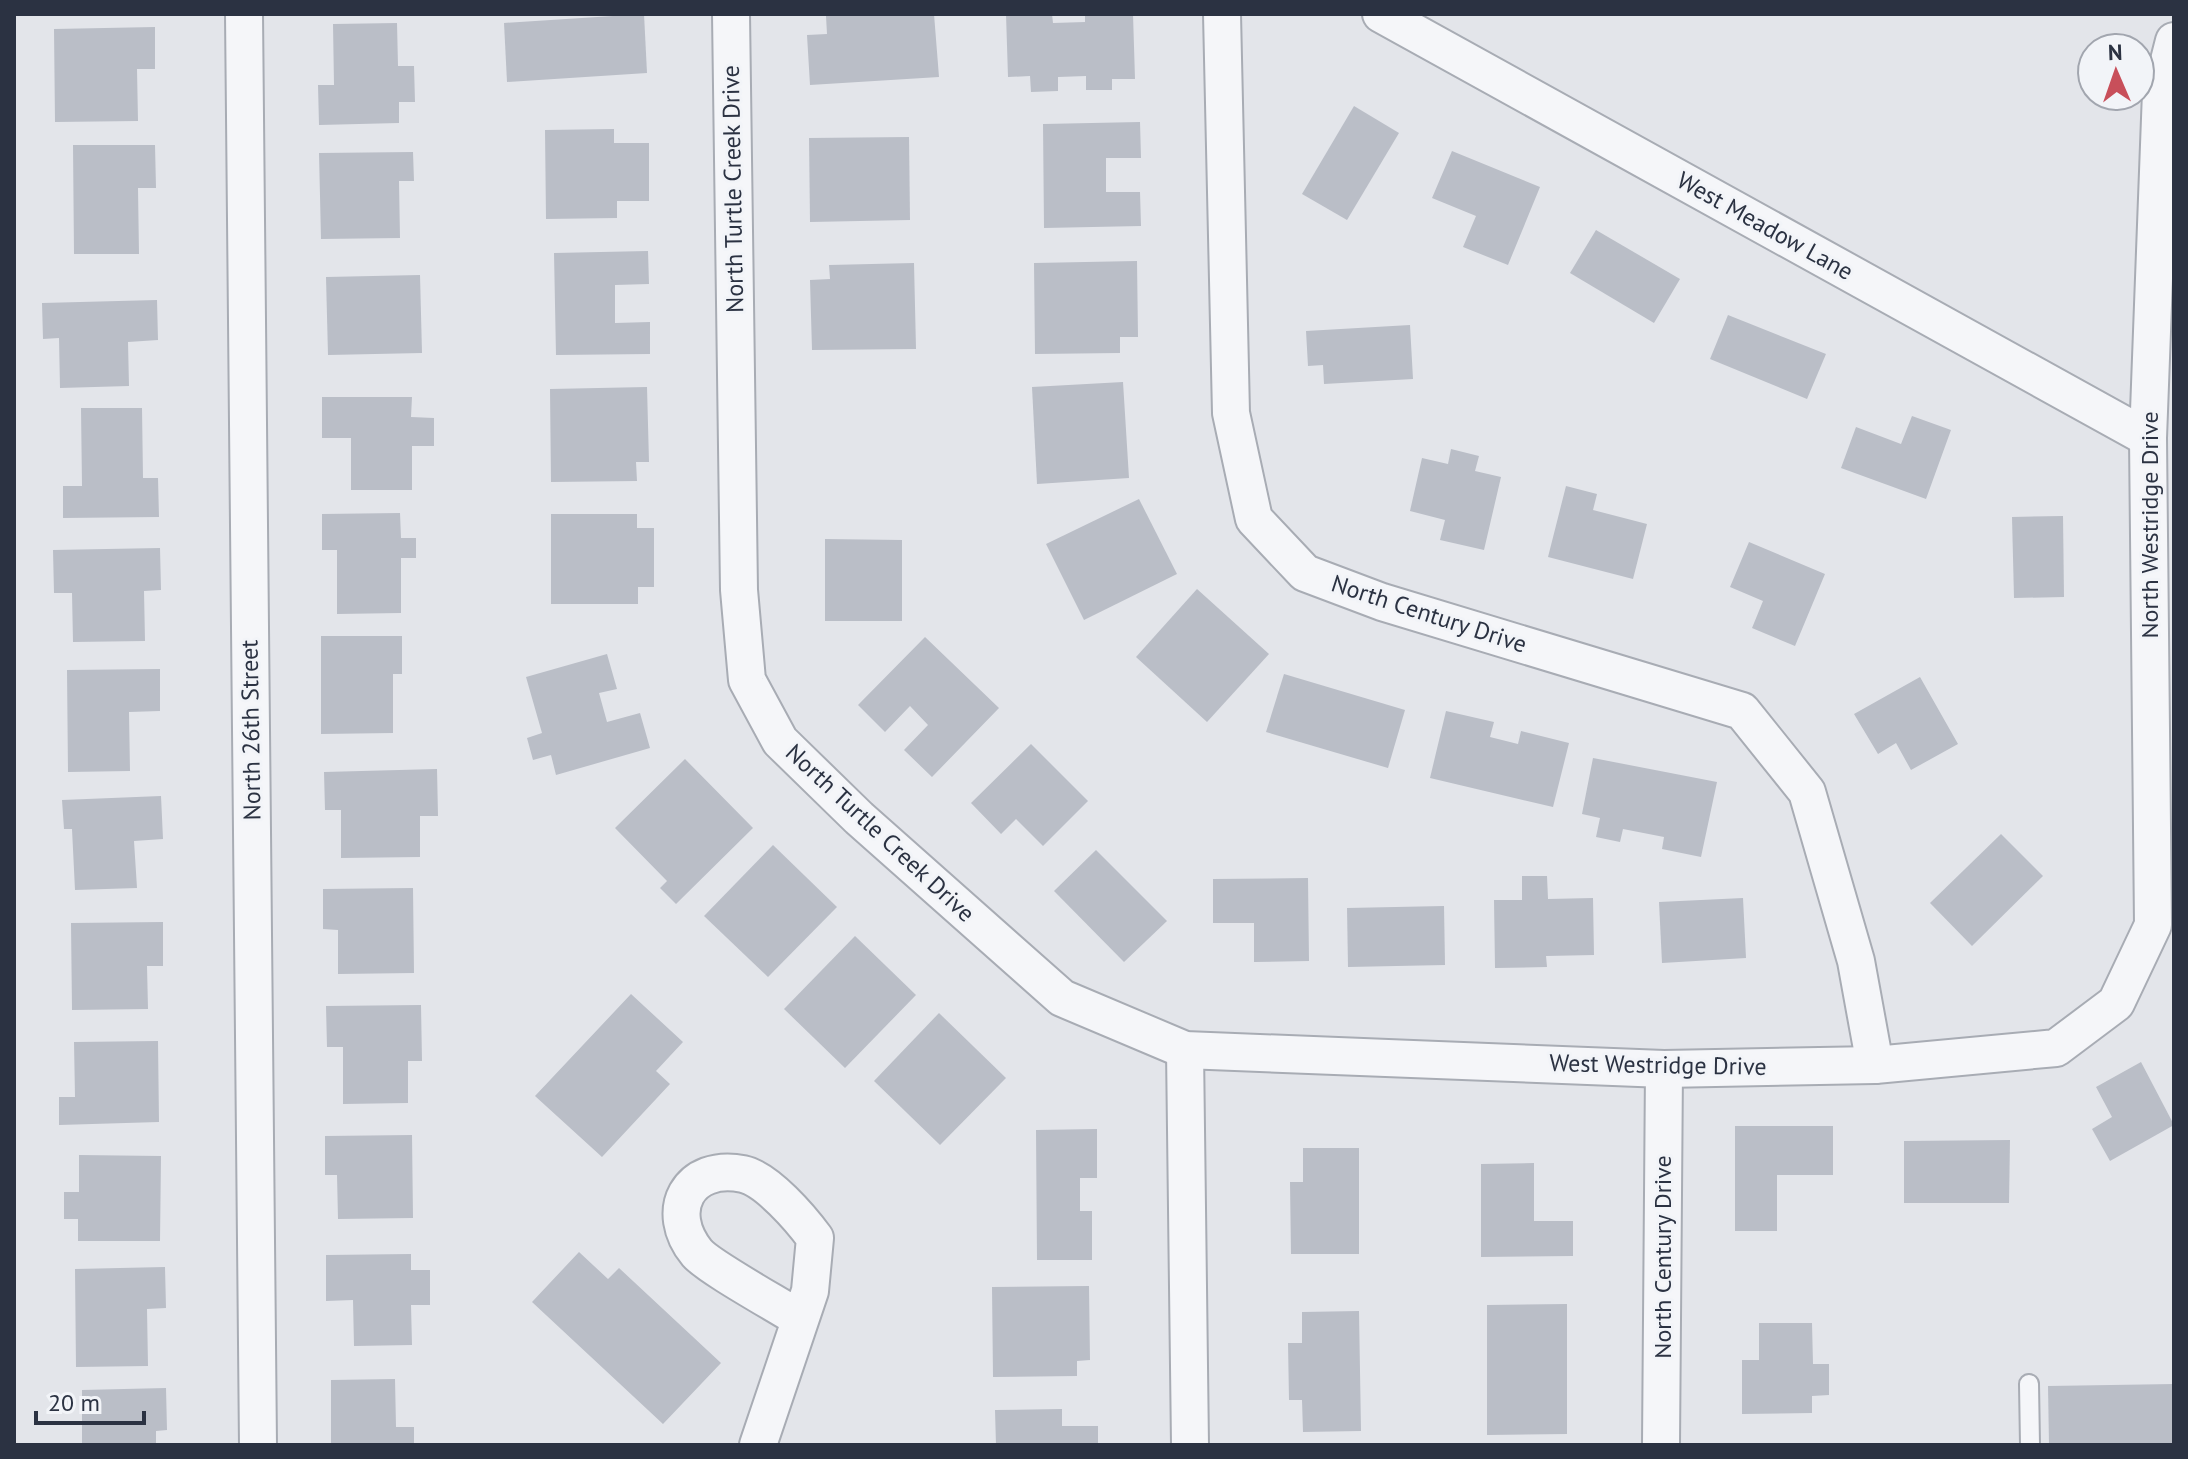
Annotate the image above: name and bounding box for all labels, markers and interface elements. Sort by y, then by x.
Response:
north arrow [2076,32,2156,112]
text: N [2108,38,2123,66]
street label: North Turtle Creek Drive [715,65,750,313]
street label: West Meadow Lane [1672,164,1859,287]
street label: North Westridge Drive [2134,411,2165,639]
street label: North Century Drive [1328,567,1531,660]
street label: North 26th Street [233,639,268,821]
street label: North Turtle Creek Drive [779,737,982,928]
street label: West Westridge Drive [1549,1047,1767,1082]
street label: North Century Drive [1647,1155,1678,1359]
scale bar [36,1375,144,1425]
text: 20 m [48,1387,100,1418]

